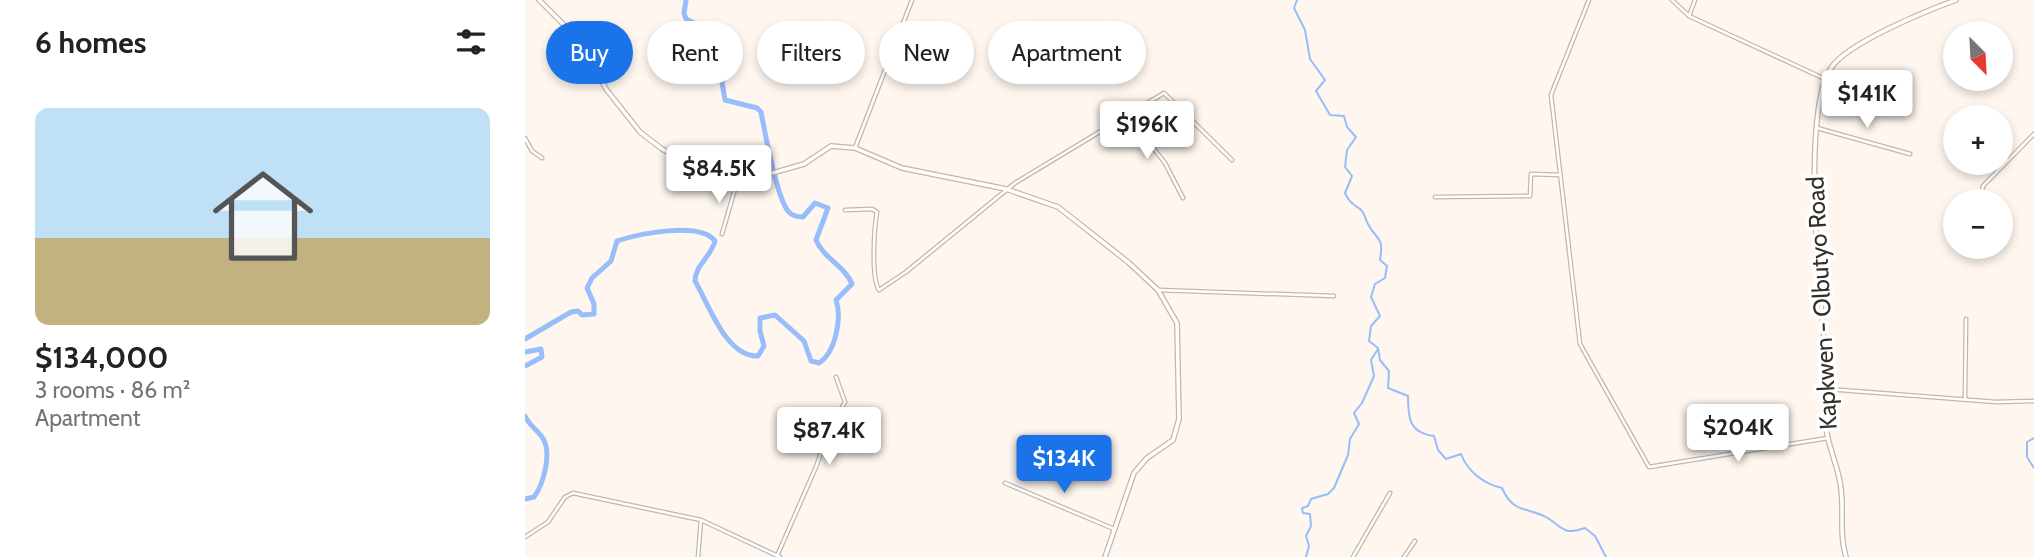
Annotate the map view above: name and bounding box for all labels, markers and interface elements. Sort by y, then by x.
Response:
chip: Buy [546,21,633,84]
chip: Rent [647,21,743,84]
chip: Filters [757,21,865,84]
chip: New [879,21,974,84]
chip: Apartment [988,21,1146,84]
north arrow [1943,21,2013,91]
map controls [1943,21,2013,259]
icon: filters [452,23,490,61]
text: 6 homes [35,24,146,61]
pin: $141K [1818,71,1916,130]
text: $141K [1838,79,1896,107]
pin: $196K [1098,102,1196,161]
button: + [1943,105,2013,175]
text: $196K [1116,110,1178,138]
pin: $84.5K [662,146,776,205]
icon: home [200,153,326,279]
text: $84.5K [682,154,756,182]
street label: Kapkwen - Olbutyo Road [1800,176,1843,430]
button: − [1943,189,2013,259]
text: $134,000 [35,339,169,376]
text: 3 rooms · 86 m² [35,376,190,404]
text: Apartment [35,404,140,432]
pin: $204K [1689,405,1787,464]
pin: $87.4K [772,407,886,467]
text: $204K [1703,413,1773,441]
text: $87.4K [793,416,865,444]
pin: $134K [1015,435,1113,495]
text: $134K [1033,444,1095,472]

